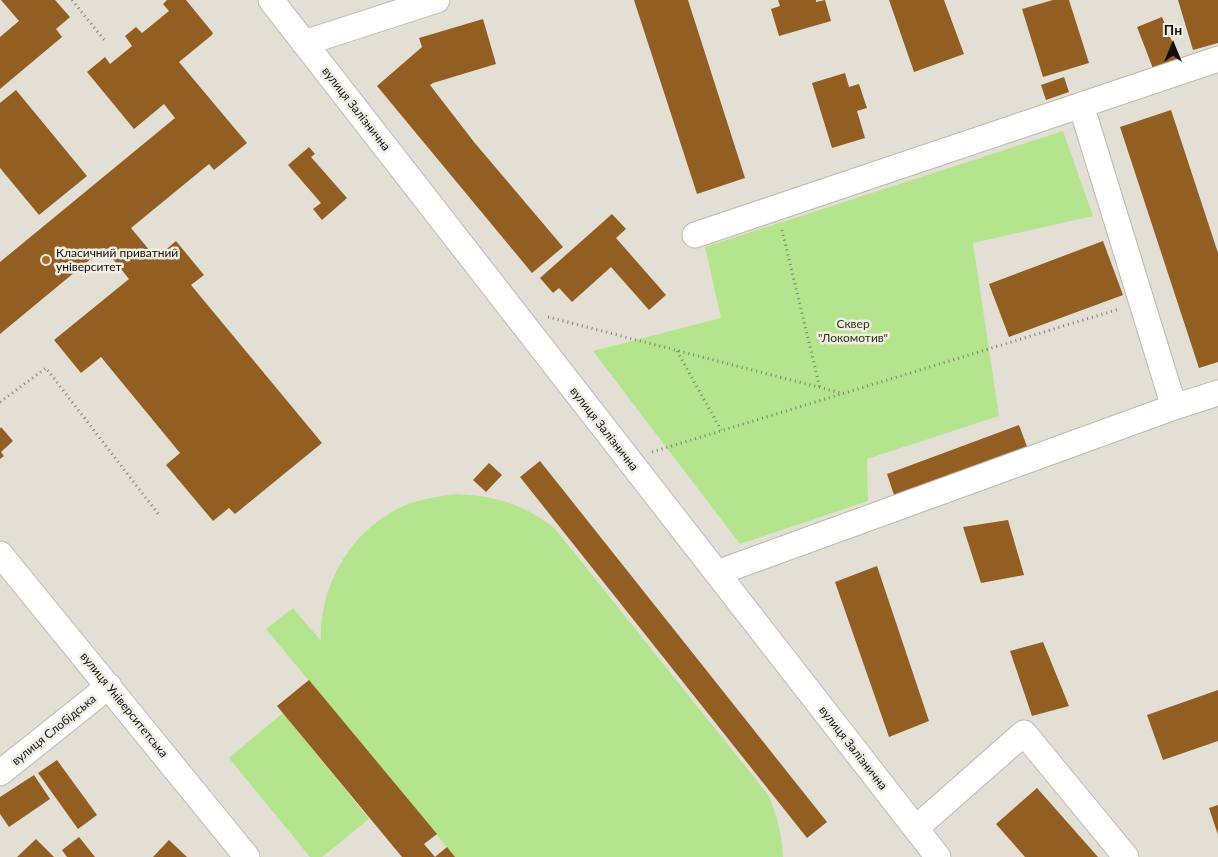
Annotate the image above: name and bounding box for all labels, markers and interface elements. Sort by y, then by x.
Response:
north arrow [1148,20,1198,70]
text: Пн [1164,21,1182,38]
street label: вулиця Залізнична [319,64,393,154]
place label: Класичний приватний університет [56,246,178,274]
marker: Класичний приватний університет [40,254,52,266]
park label: Сквер "Локомотив" [818,317,888,345]
street label: вулиця Залізнична [567,384,641,474]
street label: вулиця Університетська [77,650,171,760]
street label: вулиця Слобідська [9,692,99,768]
street label: вулиця Залізнична [816,703,890,793]

